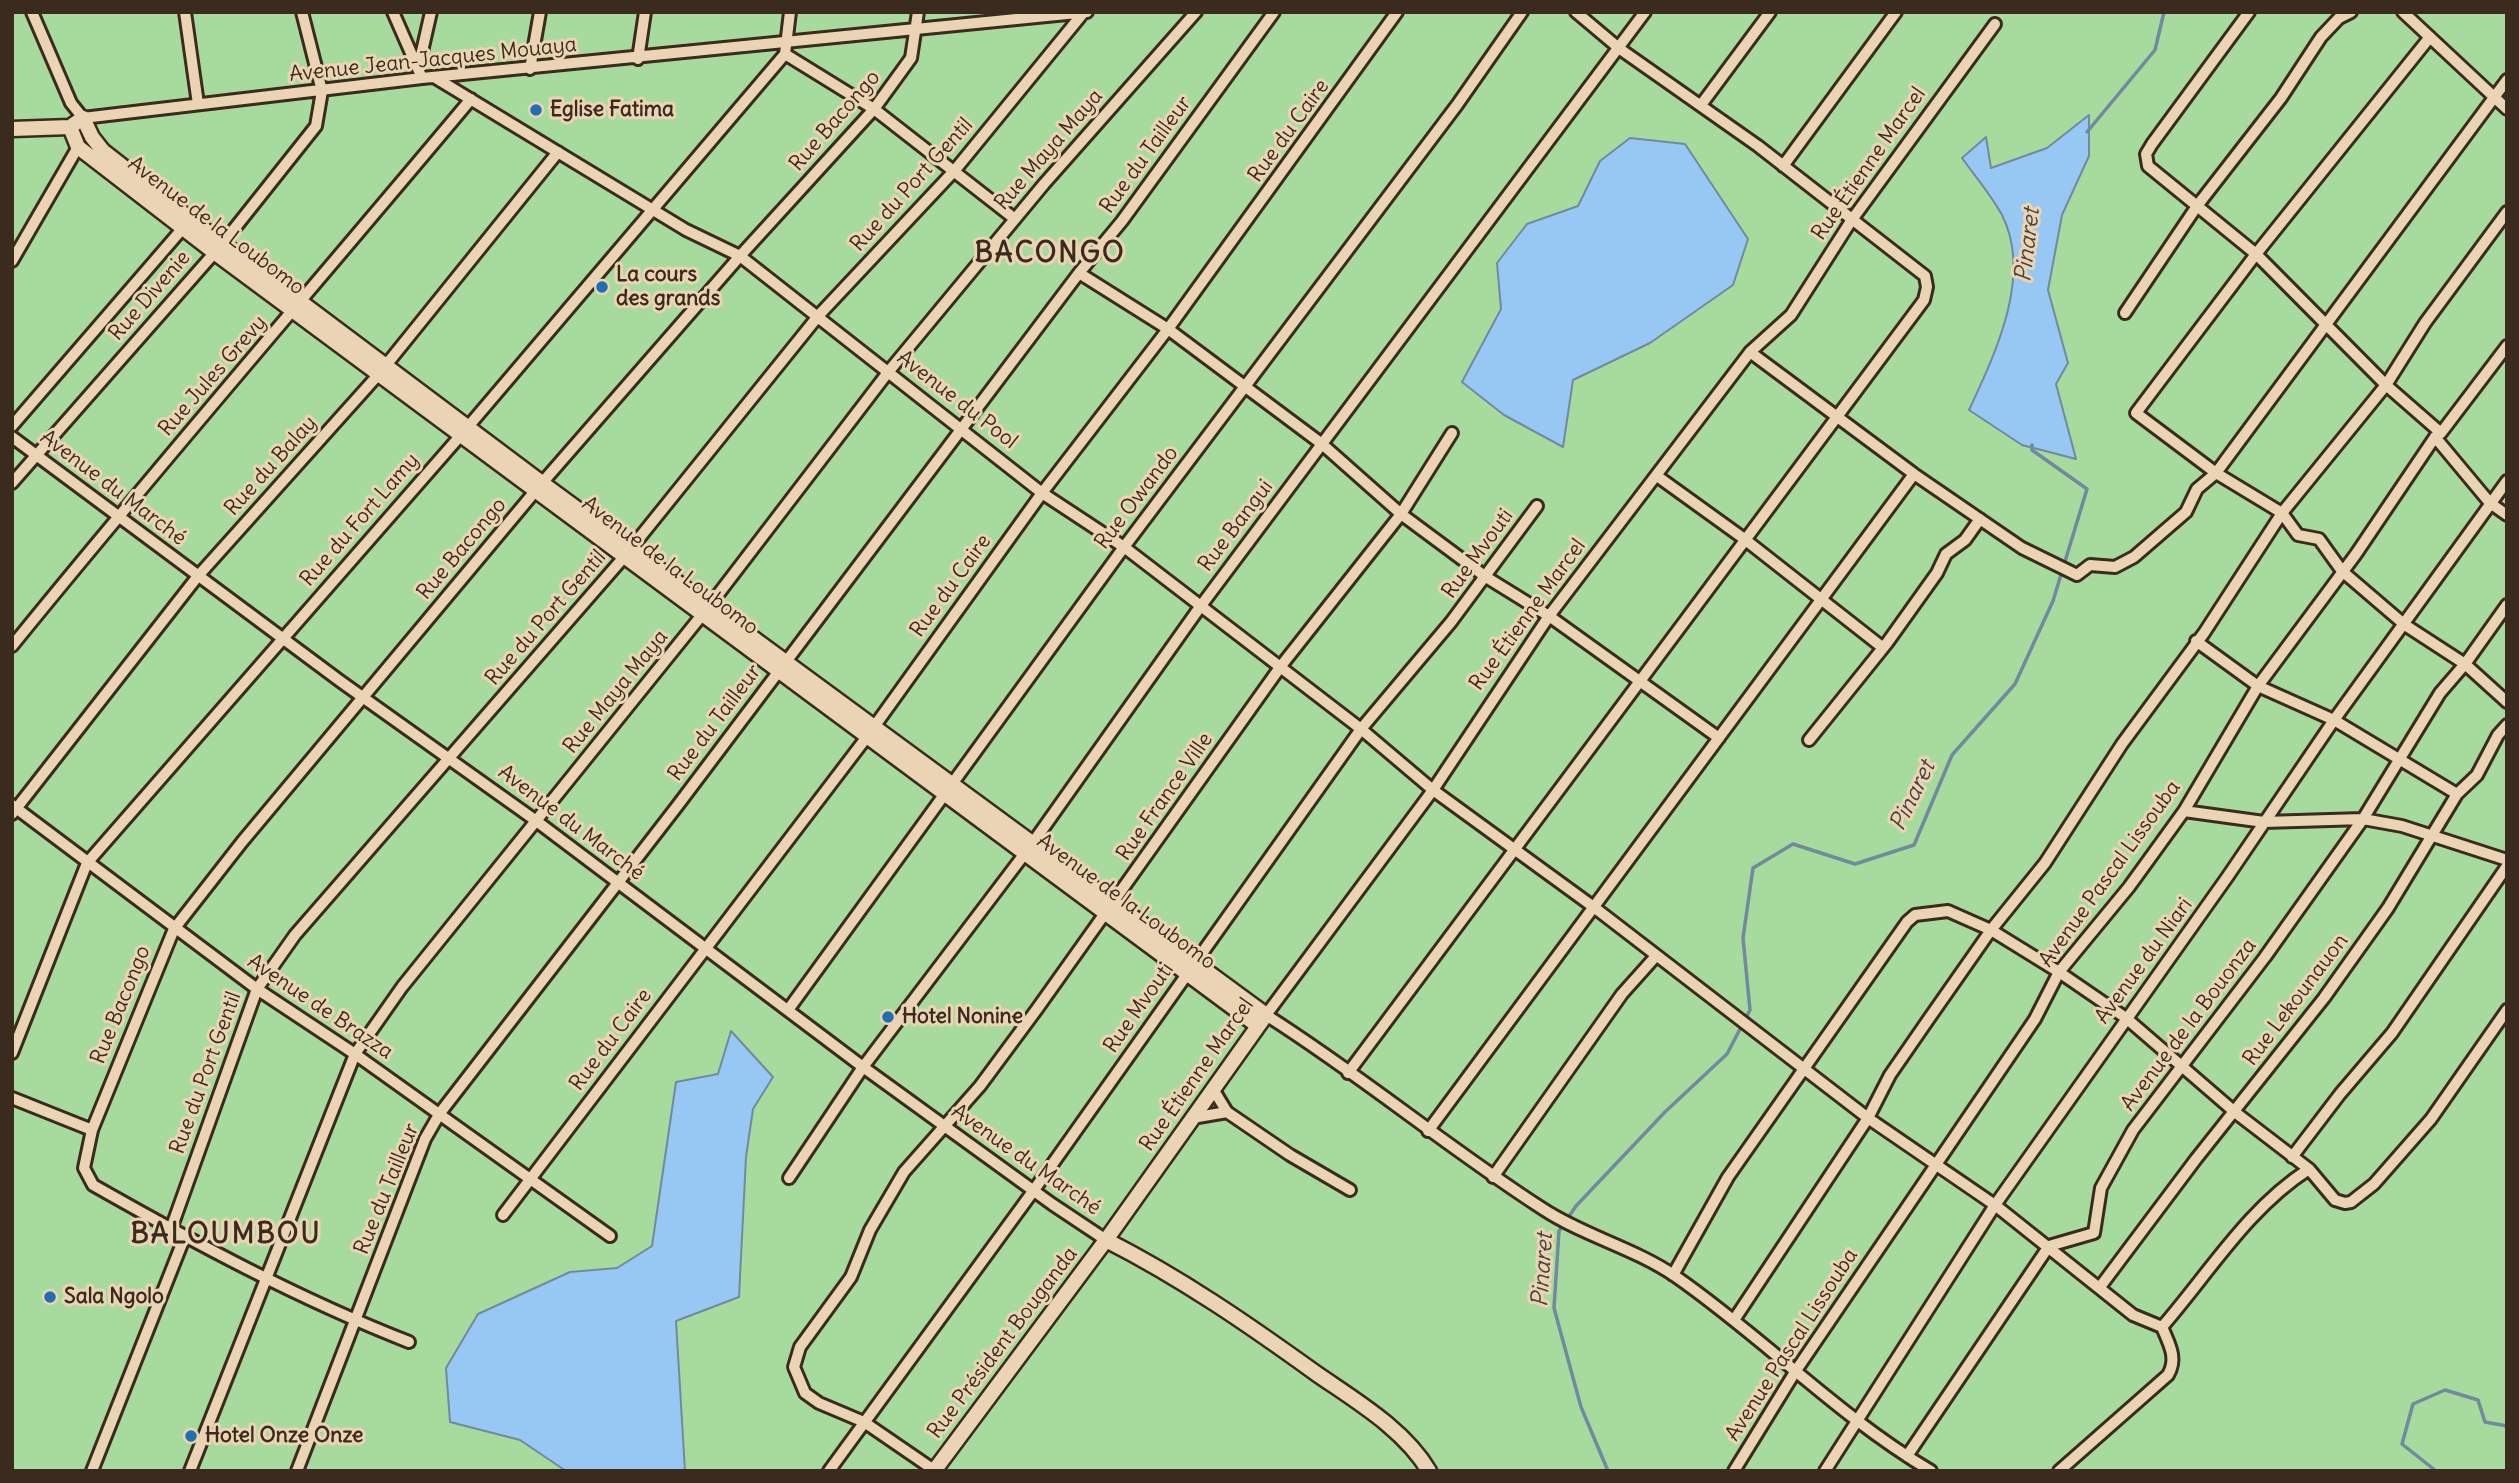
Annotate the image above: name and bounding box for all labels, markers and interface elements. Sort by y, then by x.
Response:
street label: Avenue Jean-Jacques Mouaya [288,32,578,88]
street label: Rue Bacongo [784,65,886,177]
street label: Rue du Caire [1243,75,1335,187]
street label: Rue Étienne Marcel [1807,83,1931,245]
street label: Rue Maya Maya [990,84,1108,216]
street label: Rue du Tailleur [1095,91,1197,219]
place label: Eglise Fatima [550,97,674,123]
marker: Eglise Fatima [528,102,544,118]
street label: Rue du Port Gentil [845,113,979,257]
street label: Avenue de la Loubomo [123,151,309,301]
water label: Pinaret [2010,206,2046,284]
district label: BACONGO [975,237,1125,271]
street label: Rue Divenie [104,246,196,346]
place label: La cours des grands [616,262,720,312]
marker: La cours des grands [594,279,610,295]
street label: Rue Jules Grevy [154,310,272,442]
street label: Avenue du Pool [892,345,1022,455]
street label: Rue du Balay [220,411,322,521]
street label: Avenue du Marché [35,425,191,551]
street label: Rue Owando [1090,441,1184,555]
street label: Rue du Fort Lamy [295,448,425,592]
street label: Rue Bangui [1193,475,1279,577]
street label: Avenue de la Loubomo [577,491,763,641]
street label: Rue Bacongo [412,493,512,605]
street label: Rue Mvouti [1437,504,1519,604]
street label: Rue du Caire [905,530,997,642]
street label: Rue Étienne Marcel [1465,534,1591,696]
street label: Rue du Port Gentil [480,545,612,691]
street label: Rue Maya Maya [558,625,674,759]
street label: Rue du Tailleur [663,660,767,786]
street label: Rue France Ville [1112,728,1218,866]
water label: Pinaret [1884,757,1942,835]
street label: Avenue du Marché [493,760,649,886]
street label: Avenue Pascal Lissouba [2034,776,2186,972]
street label: Avenue de la Loubomo [1032,829,1220,975]
street label: Avenue du Niari [2090,893,2198,1029]
street label: Rue Lekounauon [2238,929,2354,1071]
street label: Avenue de la Bouonza [2116,934,2262,1116]
street label: Rue Bacongo [86,942,156,1068]
street label: Avenue de Brazza [243,949,397,1065]
street label: Rue Mvouti [1099,958,1179,1058]
street label: Rue du Caire [565,984,657,1096]
street label: Rue du Port Gentil [165,988,247,1158]
street label: Rue Étienne Marcel [1135,994,1259,1156]
place label: Hotel Nonine [902,1004,1023,1030]
marker: Hotel Nonine [880,1009,896,1025]
street label: Avenue du Marché [947,1099,1105,1221]
street label: Rue du Tailleur [349,1120,425,1258]
district label: BALOUMBOU [132,1218,320,1252]
water label: Pinaret [1527,1232,1559,1308]
street label: Rue Président Bouganda [923,1242,1083,1444]
street label: Avenue Pascal Lissouba [1720,1244,1864,1446]
place label: Sala Ngolo [64,1284,164,1310]
marker: Sala Ngolo [42,1289,58,1305]
place label: Hotel Onze Onze [205,1423,363,1449]
marker: Hotel Onze Onze [183,1428,199,1444]

